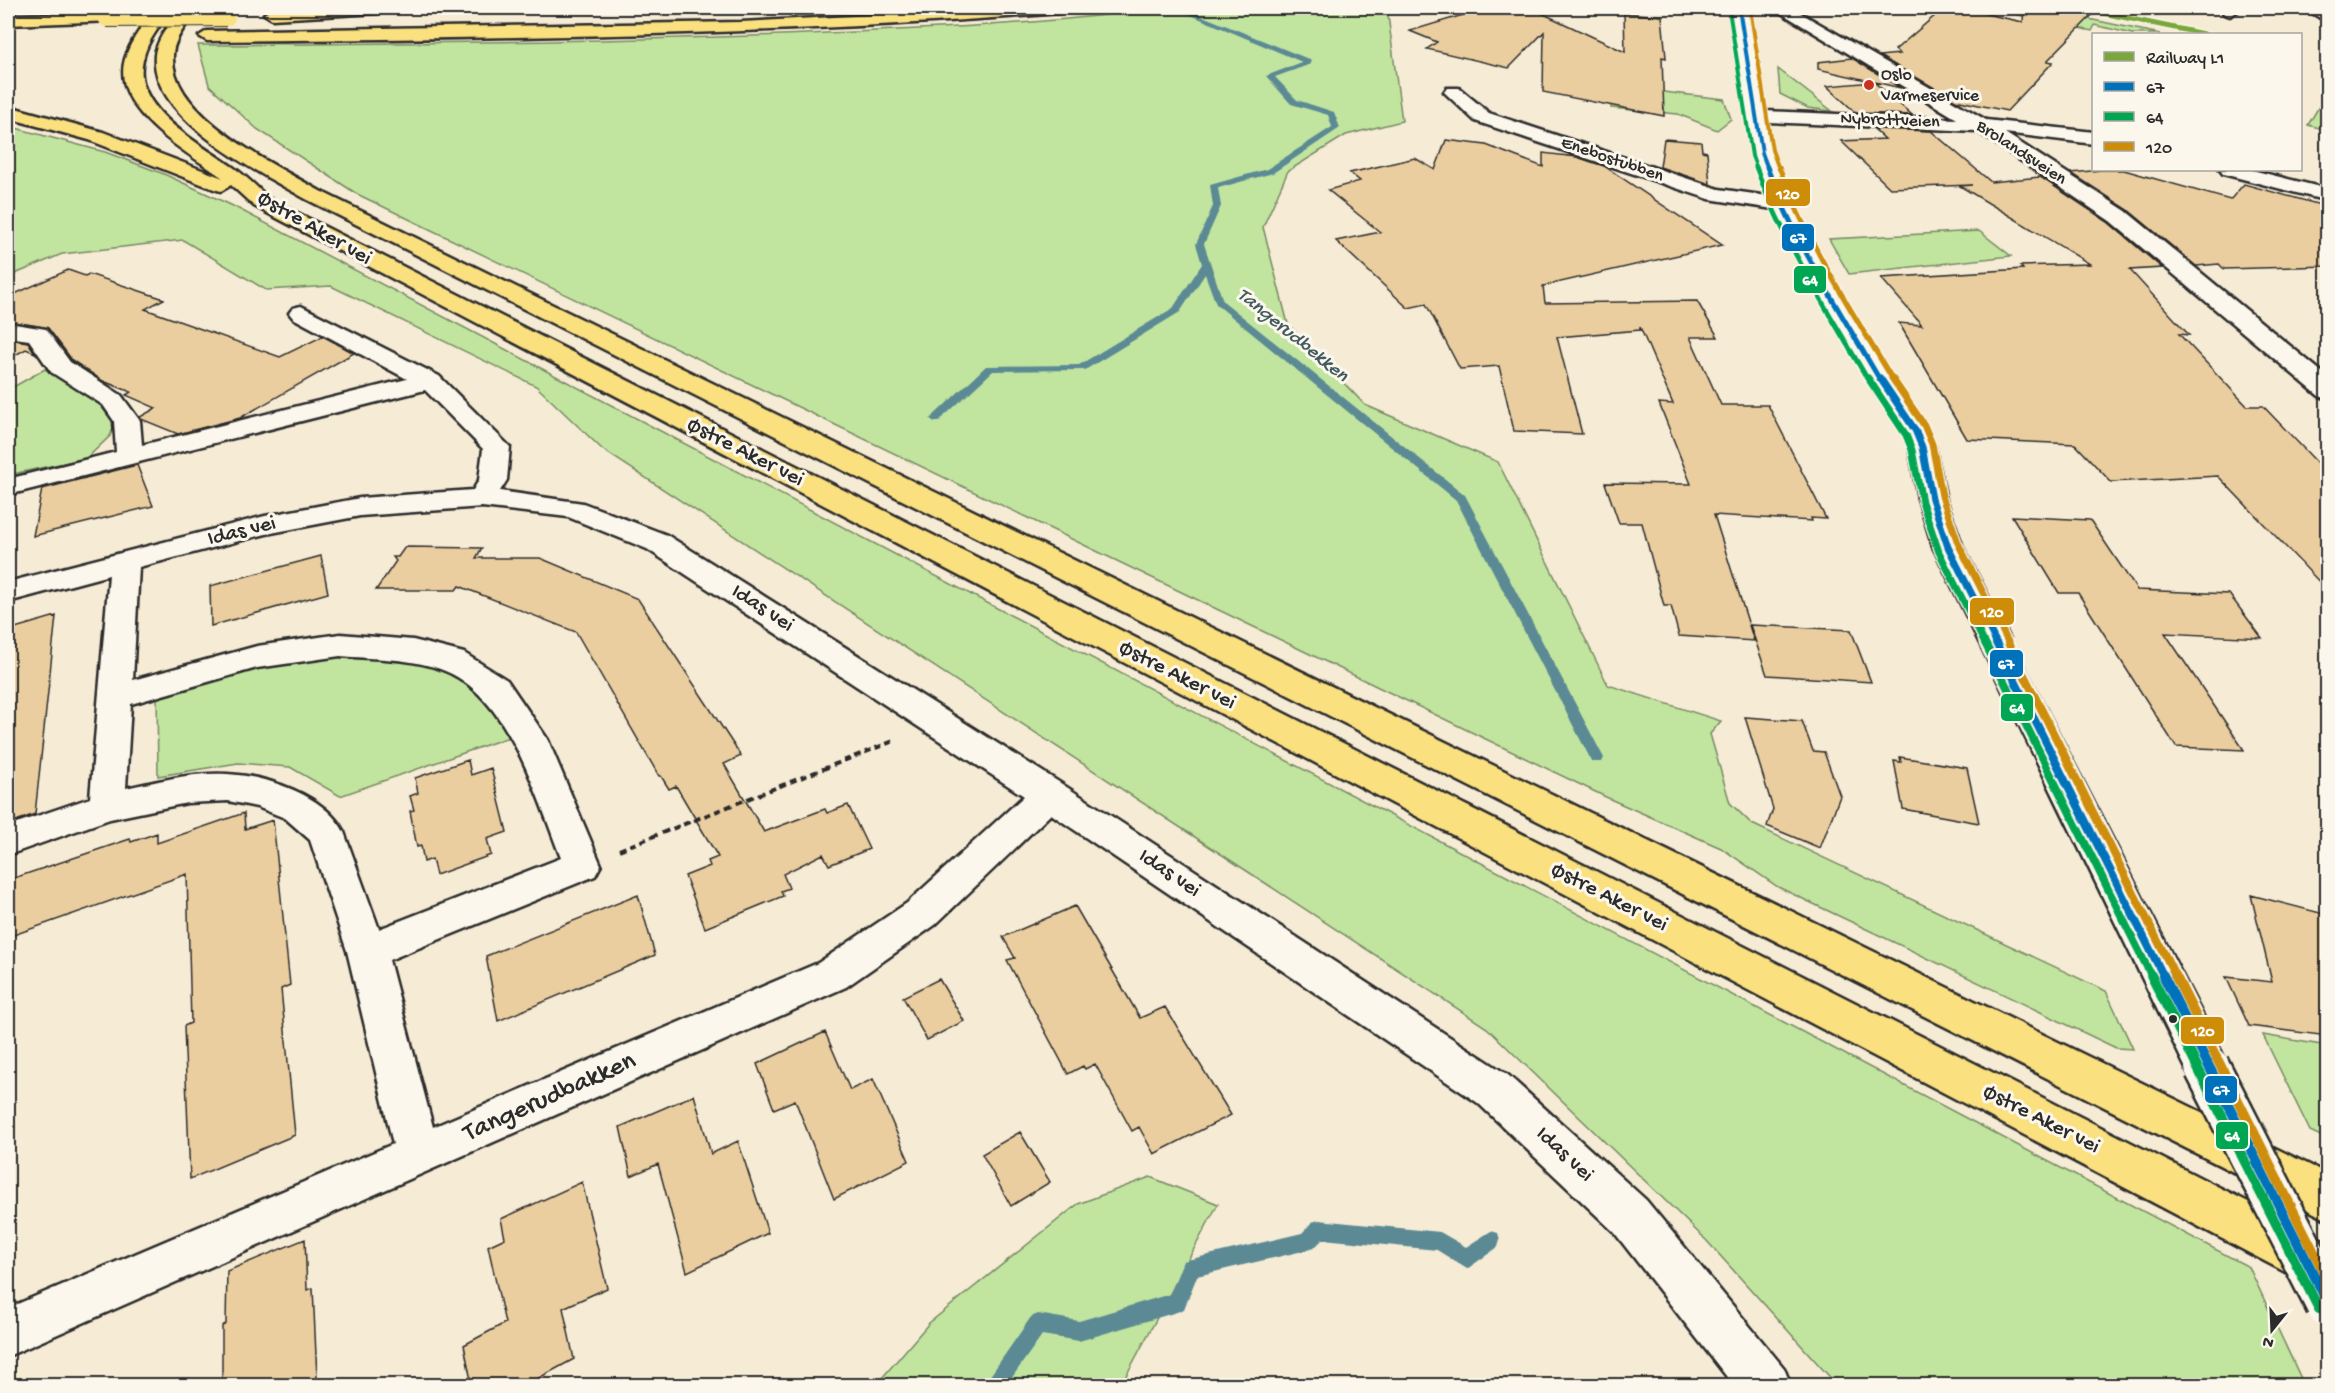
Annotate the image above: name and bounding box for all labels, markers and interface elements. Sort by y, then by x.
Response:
legend [2092,33,2302,171]
text: Railway L1 [2146,49,2224,70]
place label: Oslo Varmeservice [1880,65,1980,107]
marker: Oslo Varmeservice [1862,78,1876,92]
text: 67 [2146,79,2165,100]
street label: Nybrottveien [1840,109,1941,133]
text: 64 [2146,109,2164,130]
street label: Brolandsveien [1971,115,2071,190]
street label: Enebostubben [1558,133,1667,188]
text: 120 [2145,139,2172,160]
line badge: 120 [1765,178,1811,207]
street label: Østre Aker vei [252,186,376,272]
text: 120 [1775,187,1800,206]
line badge: 67 [1781,223,1815,252]
text: 67 [1790,231,1807,250]
line badge: 64 [1793,265,1827,294]
text: 64 [1802,273,1818,292]
water label: Tangerudbekken [1232,284,1353,388]
street label: Østre Aker vei [682,412,808,494]
street label: Idas vei [205,511,279,553]
street label: Idas vei [726,579,798,639]
line badge: 120 [1969,597,2015,626]
text: 120 [1979,605,2004,624]
street label: Østre Aker vei [1114,635,1240,717]
line badge: 67 [1989,649,2024,678]
text: 67 [1998,657,2015,676]
line badge: 64 [2000,693,2034,722]
text: 64 [2009,701,2025,720]
street label: Idas vei [1133,844,1205,904]
street label: Østre Aker vei [1546,857,1672,939]
unlabelled marker [2167,1013,2179,1025]
line badge: 120 [2180,1016,2225,1045]
text: 120 [2190,1024,2215,1043]
street label: Tangerudbakken [457,1046,641,1151]
line badge: 67 [2204,1075,2238,1104]
street label: Østre Aker vei [1978,1079,2104,1161]
text: 67 [2213,1083,2230,1102]
line badge: 64 [2215,1121,2249,1150]
street label: Idas vei [1530,1122,1598,1188]
text: 64 [2224,1129,2240,1148]
north arrow [2242,1300,2302,1360]
text: N [2260,1330,2276,1352]

